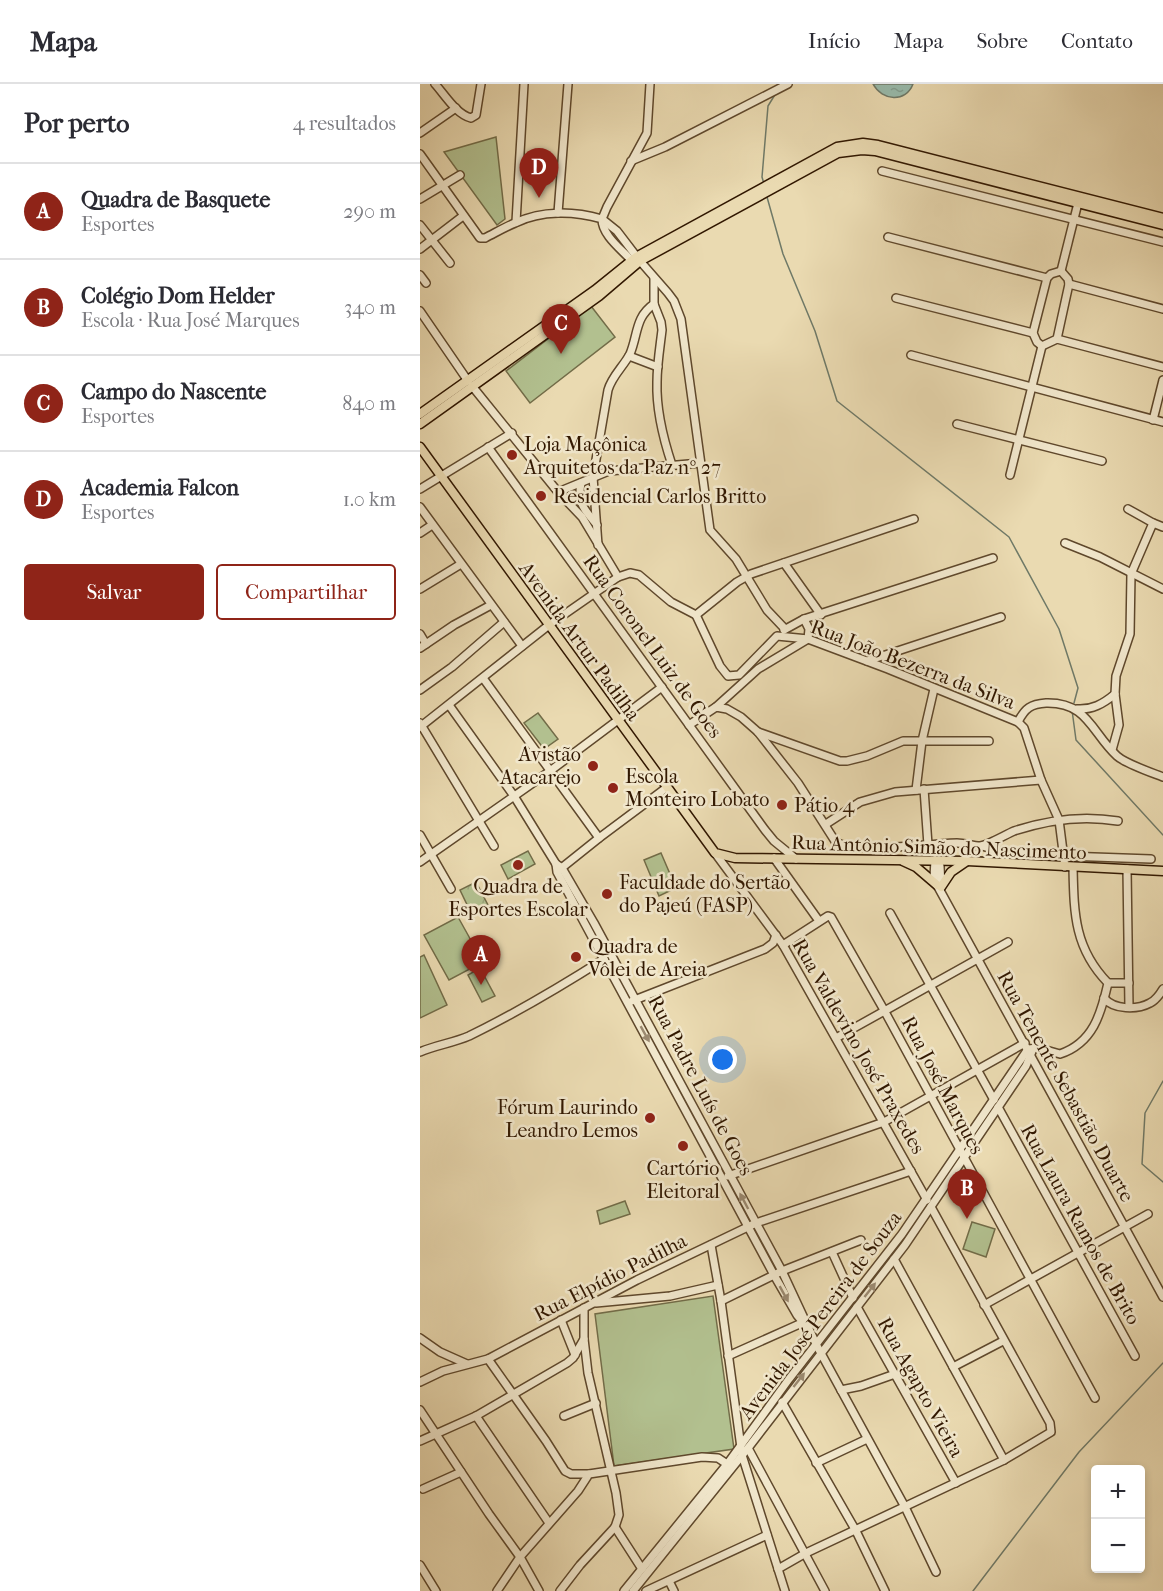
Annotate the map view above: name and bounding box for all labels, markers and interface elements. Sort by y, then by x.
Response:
text: Mapa [30,25,97,58]
text: Início [808,29,860,53]
text: Mapa [893,29,943,53]
text: Sobre [976,29,1028,53]
text: Contato [1061,29,1133,53]
text: Por perto [24,108,129,139]
text: 4 resultados [293,112,396,135]
pin: D [520,148,558,198]
text: Quadra de Basquete [81,187,270,213]
text: A [37,200,50,223]
text: 290 m [343,200,396,223]
text: Esportes [81,213,154,236]
text: Colégio Dom Helder [81,283,275,309]
text: B [37,296,50,319]
text: 340 m [344,296,396,319]
pin: C [542,304,580,354]
text: Escola · Rua José Marques [81,309,300,332]
text: Campo do Nascente [81,379,266,405]
text: C [37,392,50,415]
text: 840 m [342,392,396,415]
text: Esportes [81,405,154,428]
place label: Loja Maçônica Arquitetos da Paz nº 27 [523,433,721,479]
marker: Loja Maçônica Arquitetos da Paz nº 27 [505,448,519,462]
text: Academia Falcon [81,475,239,501]
place label: Residencial Carlos Britto [553,485,766,508]
text: D [36,488,51,511]
text: 1.0 km [343,488,396,511]
marker: Residencial Carlos Britto [534,489,548,503]
text: Esportes [81,501,154,524]
street label: Rua Coronel Luiz de Goes [578,550,727,742]
street label: Avenida Artur Padilha [514,557,645,726]
button: Salvar [24,564,204,620]
button: Compartilhar [216,564,396,620]
street label: Rua João Bezerra da Silva [807,615,1019,714]
place label: Avistão Atacarejo [499,743,581,789]
marker: Avistão Atacarejo [586,759,600,773]
place label: Escola Monteiro Lobato [625,765,770,811]
marker: Escola Monteiro Lobato [606,781,620,795]
place label: Pátio 4 [794,794,855,817]
marker: Pátio 4 [775,798,789,812]
street label: Rua Antônio Simão do Nascimento [791,831,1087,864]
marker: Quadra de Esportes Escolar [511,858,525,872]
place label: Faculdade do Sertão do Pajeú (FASP) [619,871,790,917]
place label: Quadra de Esportes Escolar [448,875,588,921]
marker: Faculdade do Sertão do Pajeú (FASP) [600,887,614,901]
place label: Quadra de Vôlei de Areia [587,935,708,981]
street label: Rua Valdevino José Praxedes [787,935,930,1158]
pin: A [462,936,500,985]
marker: Quadra de Vôlei de Areia [569,950,583,964]
street label: Rua Tenente Sebastião Duarte [992,967,1139,1206]
street label: Rua Padre Luís de Goes [643,991,758,1179]
street label: Rua José Marques [897,1012,989,1158]
one-way arrow [640,1026,650,1043]
your location [708,1045,737,1074]
place label: Fórum Laurindo Leandro Lemos [497,1096,638,1142]
marker: Fórum Laurindo Leandro Lemos [643,1111,657,1125]
street label: Rua Laura Ramos de Brito [1016,1120,1145,1329]
marker: Cartório Eleitoral [676,1139,690,1153]
place label: Cartório Eleitoral [646,1157,720,1203]
pin: B [948,1170,986,1219]
one-way arrow [739,1192,749,1209]
street label: Avenida José Pereira de Souza [734,1206,907,1425]
street label: Rua Elpídio Padilha [530,1229,691,1326]
one-way arrow [863,1282,876,1298]
one-way arrow [779,1286,789,1303]
street label: Rua Agapto Vieira [873,1313,969,1462]
one-way arrow [793,1372,806,1388]
map controls [1091,1465,1145,1573]
button: + [1091,1465,1145,1519]
button: − [1091,1519,1145,1573]

